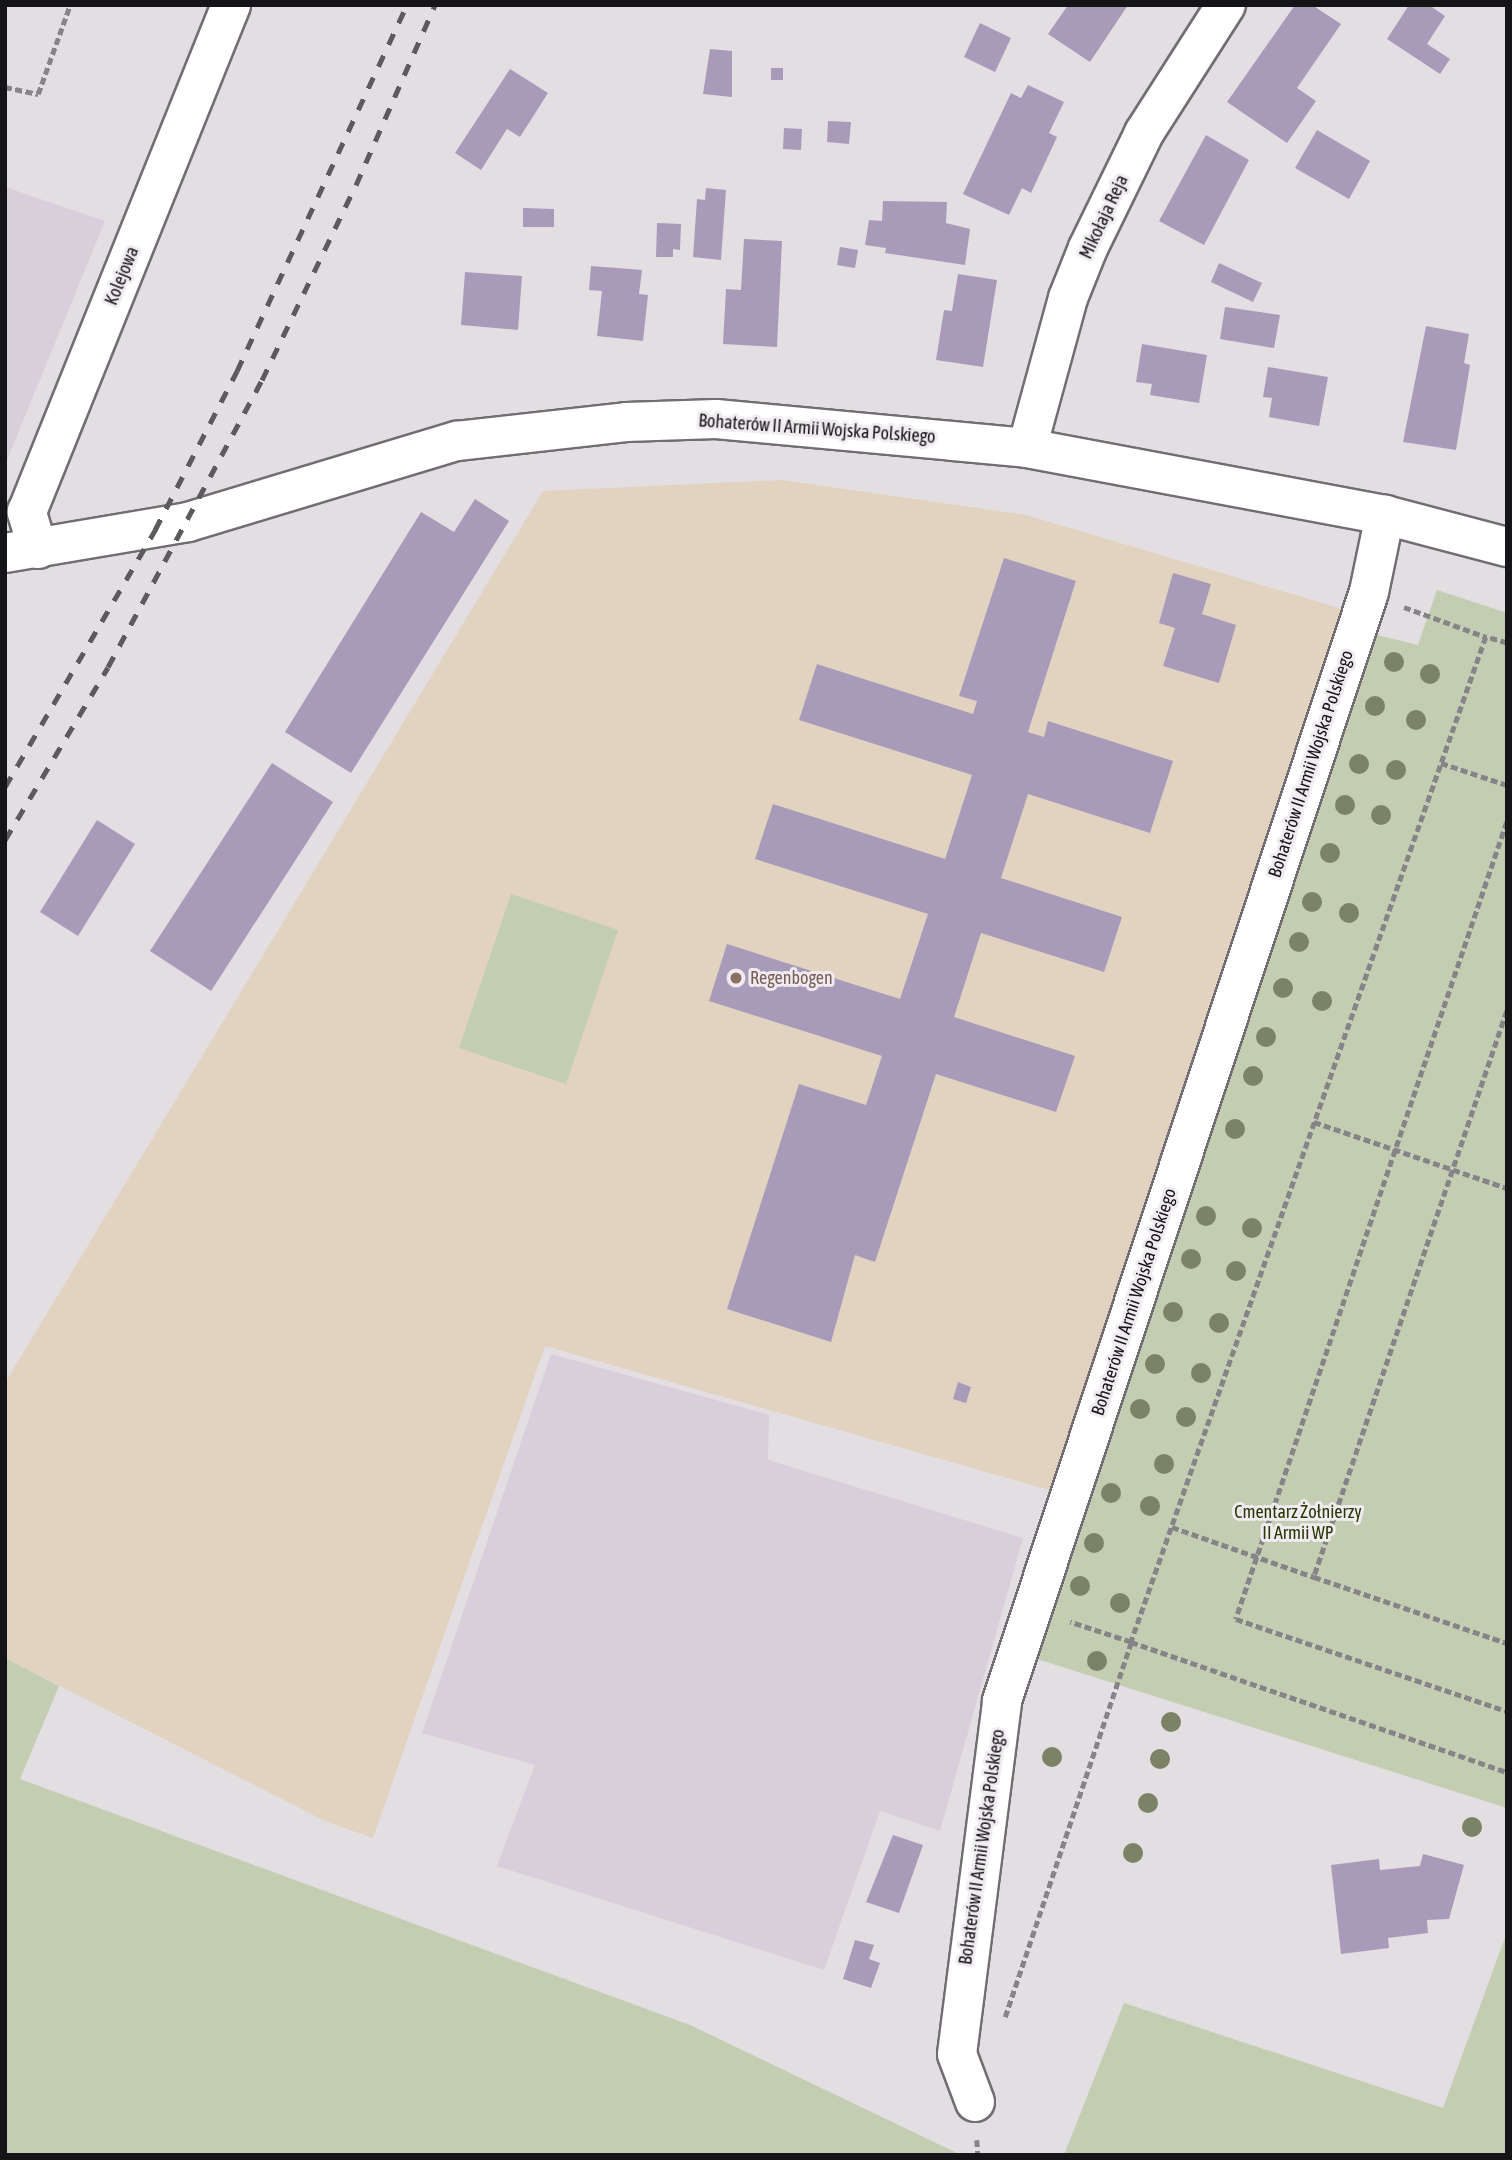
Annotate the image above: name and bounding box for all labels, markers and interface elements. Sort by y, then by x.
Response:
street label: Mikołaja Reja [1075,172,1133,262]
street label: Kolejowa [101,244,143,308]
street label: Bohaterów II Armii Wojska Polskiego [698,410,936,448]
street label: Bohaterów II Armii Wojska Polskiego [1264,648,1358,880]
place label: Regenbogen [750,967,833,989]
marker: Regenbogen [728,970,744,986]
street label: Bohaterów II Armii Wojska Polskiego [1087,1186,1181,1418]
park label: Cmentarz Żołnierzy II Armii WP [1234,1502,1362,1544]
street label: Bohaterów II Armii Wojska Polskiego [955,1728,1009,1966]

